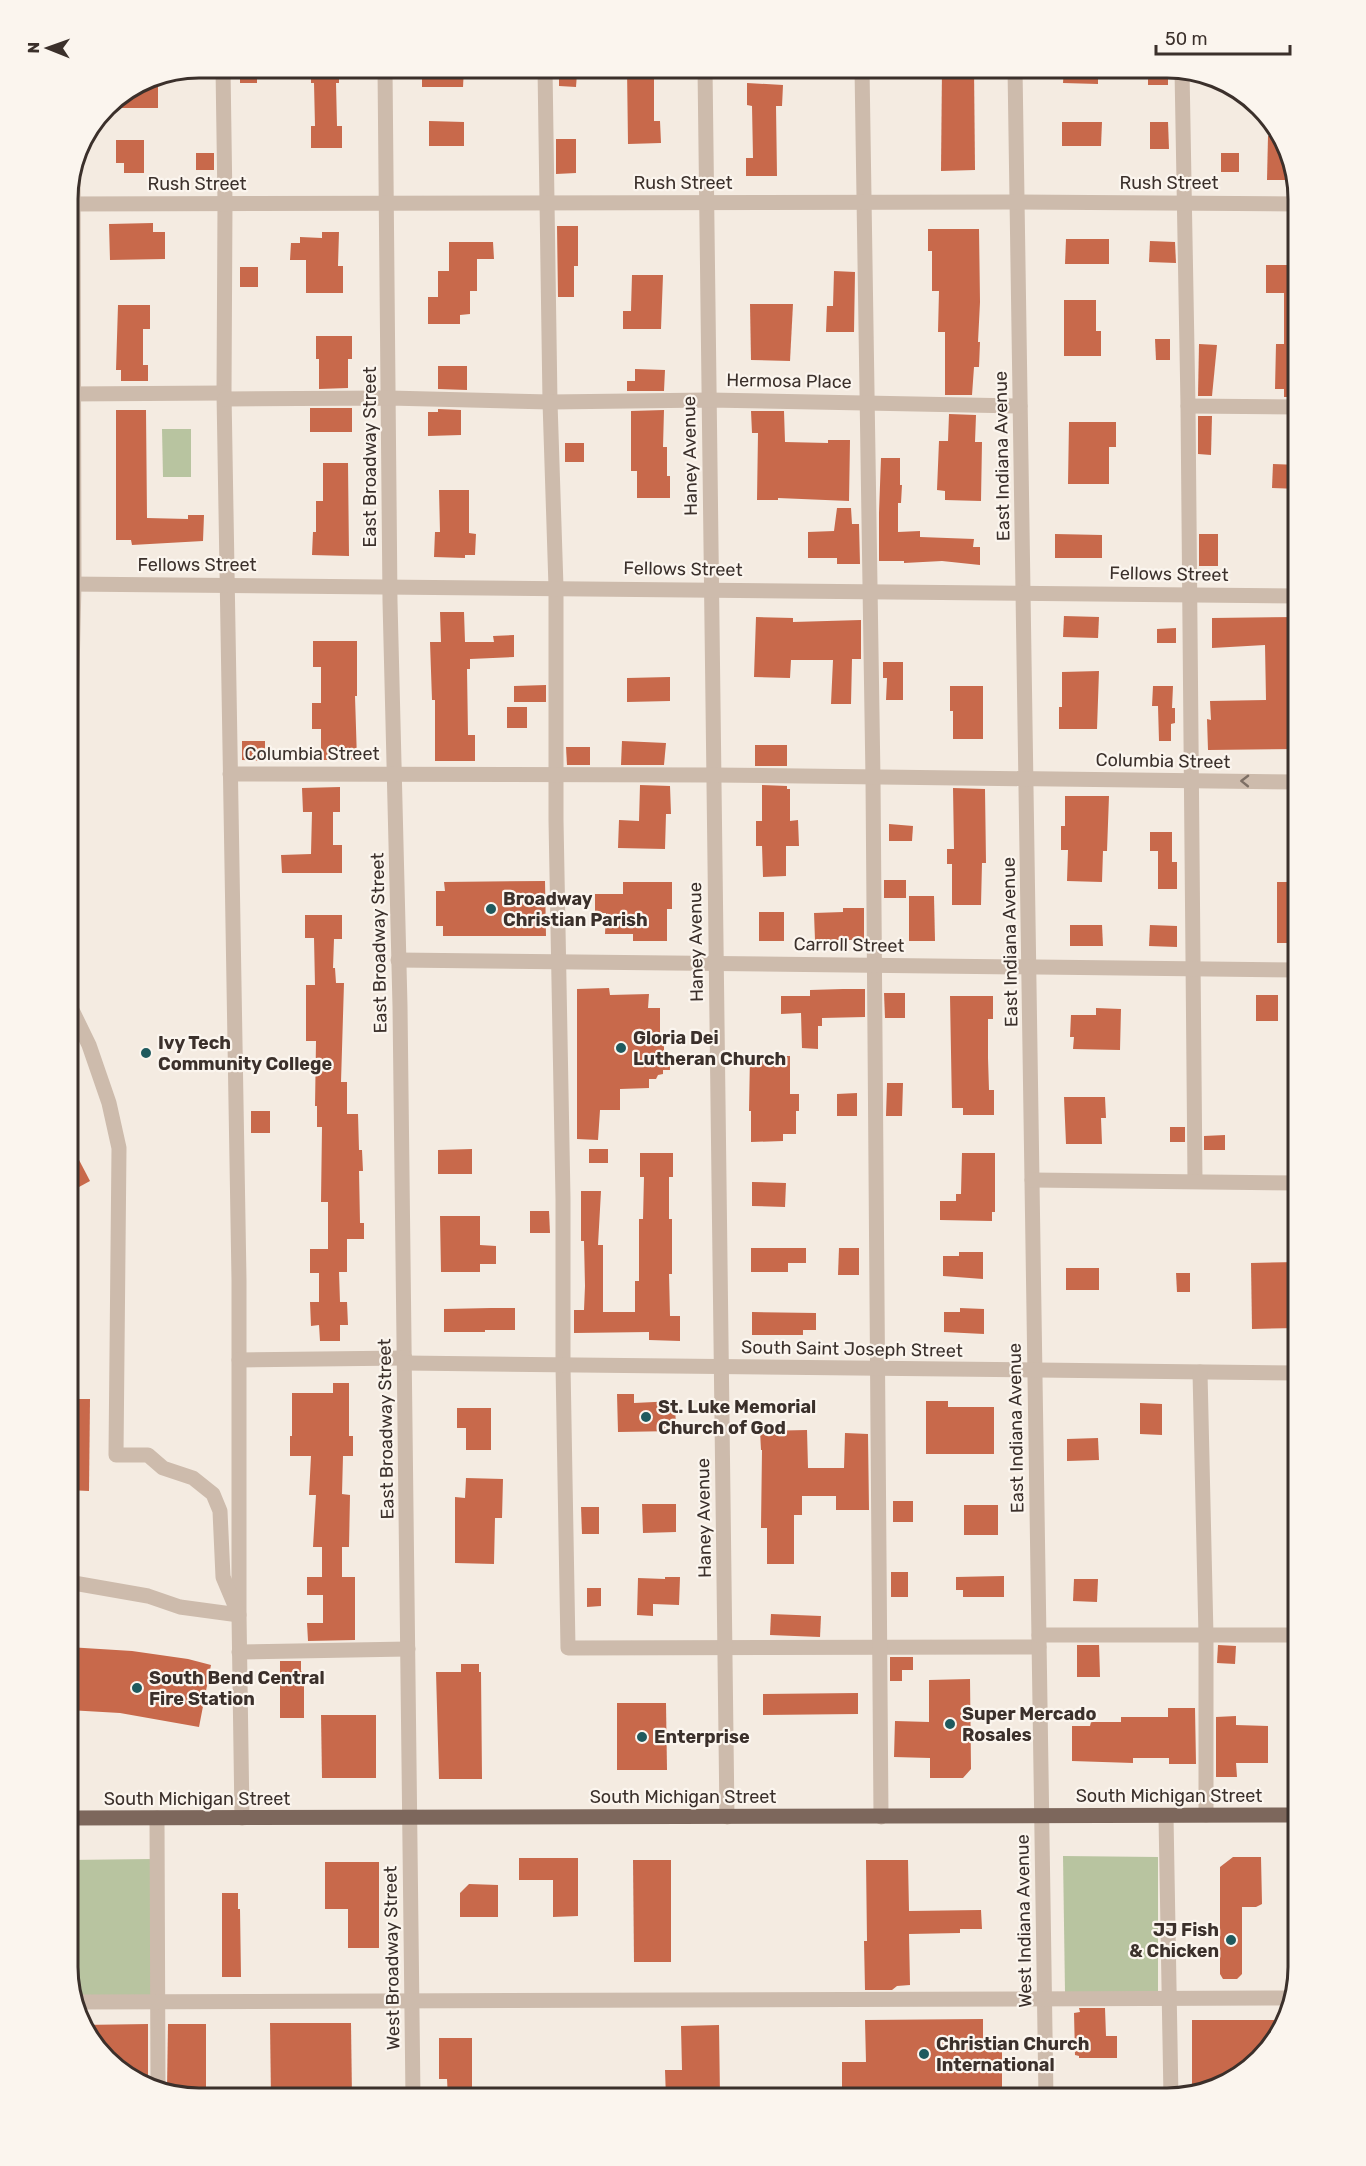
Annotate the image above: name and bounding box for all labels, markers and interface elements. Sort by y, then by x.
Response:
north arrow [18,18,78,78]
scale bar [1156,18,1290,56]
text: 50 m [1165,28,1208,50]
text: N [24,42,43,54]
street label: Rush Street [633,172,733,194]
street label: Rush Street [1119,172,1219,194]
street label: Rush Street [147,173,247,195]
street label: East Broadway Street [359,367,381,547]
street label: Hermosa Place [726,369,852,393]
street label: East Indiana Avenue [990,371,1014,541]
street label: Haney Avenue [678,396,702,516]
street label: Fellows Street [137,554,257,576]
street label: Fellows Street [623,557,743,581]
street label: Fellows Street [1109,562,1229,586]
street label: Columbia Street [245,743,379,765]
street label: Columbia Street [1095,749,1231,773]
one-way arrow [1240,775,1249,788]
street label: East Broadway Street [366,852,392,1034]
street label: East Indiana Avenue [998,857,1022,1027]
street label: Haney Avenue [684,882,708,1002]
place label: Broadway Christian Parish [503,888,648,931]
marker: Broadway Christian Parish [484,902,498,916]
street label: Carroll Street [793,933,905,957]
place label: Gloria Dei Lutheran Church [633,1027,786,1070]
place label: Ivy Tech Community College [158,1032,332,1075]
marker: Gloria Dei Lutheran Church [614,1041,628,1055]
marker: Ivy Tech Community College [139,1046,153,1060]
street label: South Saint Joseph Street [741,1336,963,1362]
street label: East Broadway Street [373,1338,399,1520]
street label: East Indiana Avenue [1004,1343,1028,1513]
place label: St. Luke Memorial Church of God [658,1396,816,1439]
marker: St. Luke Memorial Church of God [639,1410,653,1424]
street label: Haney Avenue [692,1458,716,1578]
place label: South Bend Central Fire Station [149,1667,325,1710]
marker: South Bend Central Fire Station [130,1681,144,1695]
place label: Super Mercado Rosales [962,1703,1096,1746]
marker: Super Mercado Rosales [943,1717,957,1731]
place label: Enterprise [654,1726,750,1748]
marker: Enterprise [635,1730,649,1744]
street label: South Michigan Street [1076,1785,1262,1807]
street label: South Michigan Street [590,1786,776,1808]
street label: South Michigan Street [104,1788,290,1810]
street label: West Indiana Avenue [1011,1834,1037,2008]
street label: West Broadway Street [379,1866,405,2050]
place label: JJ Fish & Chicken [1129,1919,1219,1962]
marker: JJ Fish & Chicken [1224,1933,1238,1947]
place label: Christian Church International [936,2033,1089,2076]
marker: Christian Church International [917,2047,931,2061]

